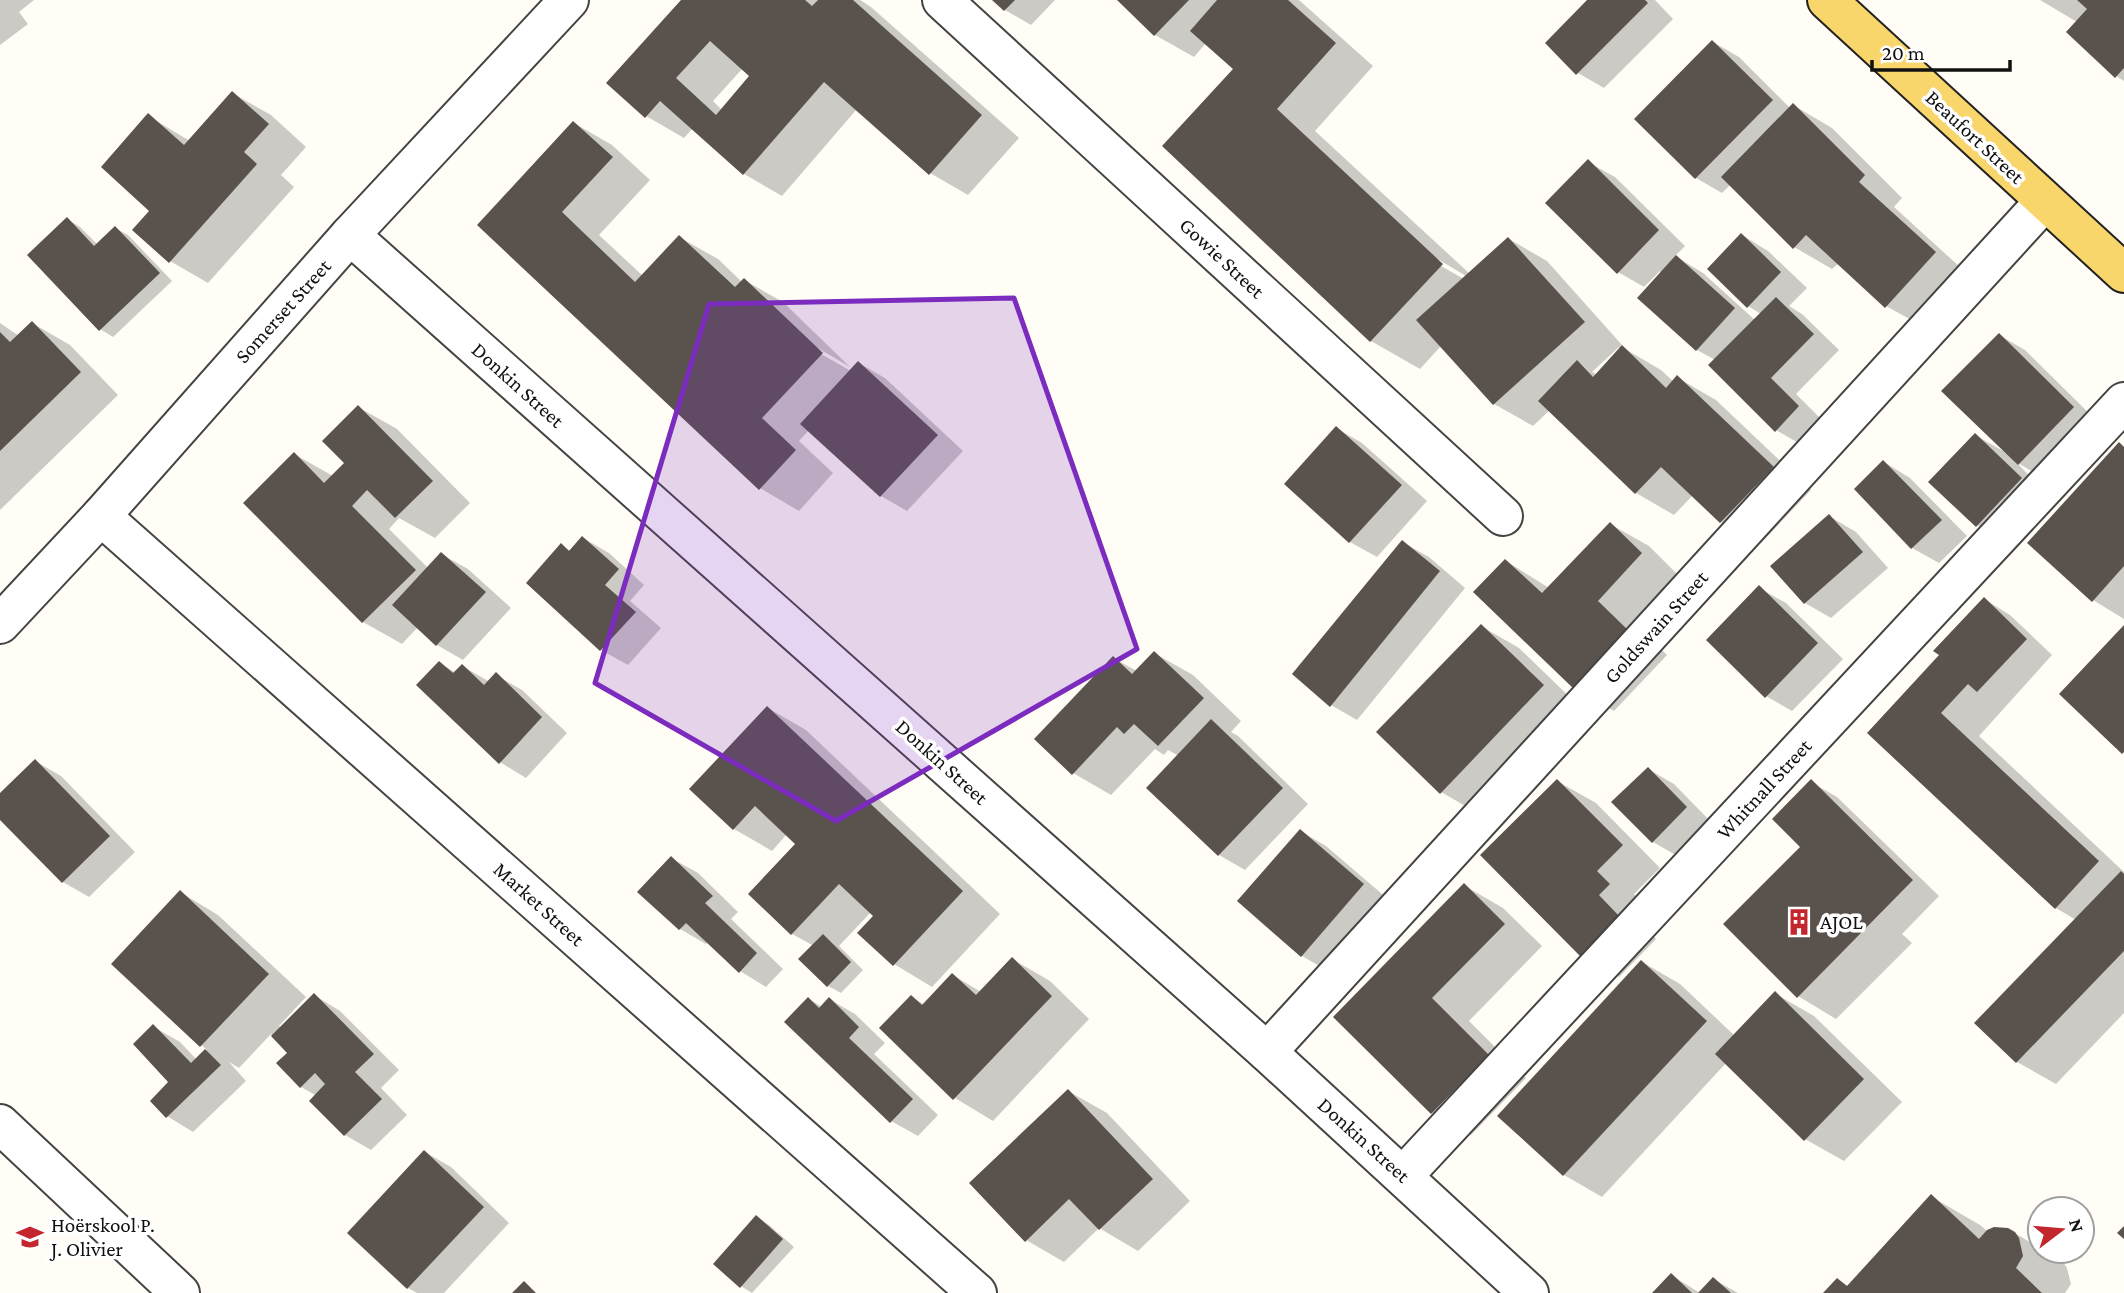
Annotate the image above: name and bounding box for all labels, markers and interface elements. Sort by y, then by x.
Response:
scale bar [1872,28,2010,72]
text: 20 m [1882,41,1925,65]
street label: Beaufort Street [1921,85,2030,189]
street label: Gowie Street [1175,213,1270,304]
street label: Somerset Street [230,253,337,368]
street label: Donkin Street [467,337,570,433]
street label: Goldswain Street [1599,565,1714,688]
street label: Donkin Street [891,714,994,810]
street label: Whitnall Street [1712,733,1817,844]
street label: Market Street [489,857,590,952]
building icon: AJOL [1784,907,1814,937]
place label: AJOL [1820,910,1863,934]
street label: Donkin Street [1313,1092,1416,1188]
north arrow [2026,1195,2096,1265]
place label: Hoërskool P. J. Olivier [49,1213,155,1261]
text: N [2065,1216,2089,1235]
school or university icon: Hoërskool P. J. Olivier [15,1222,45,1252]

